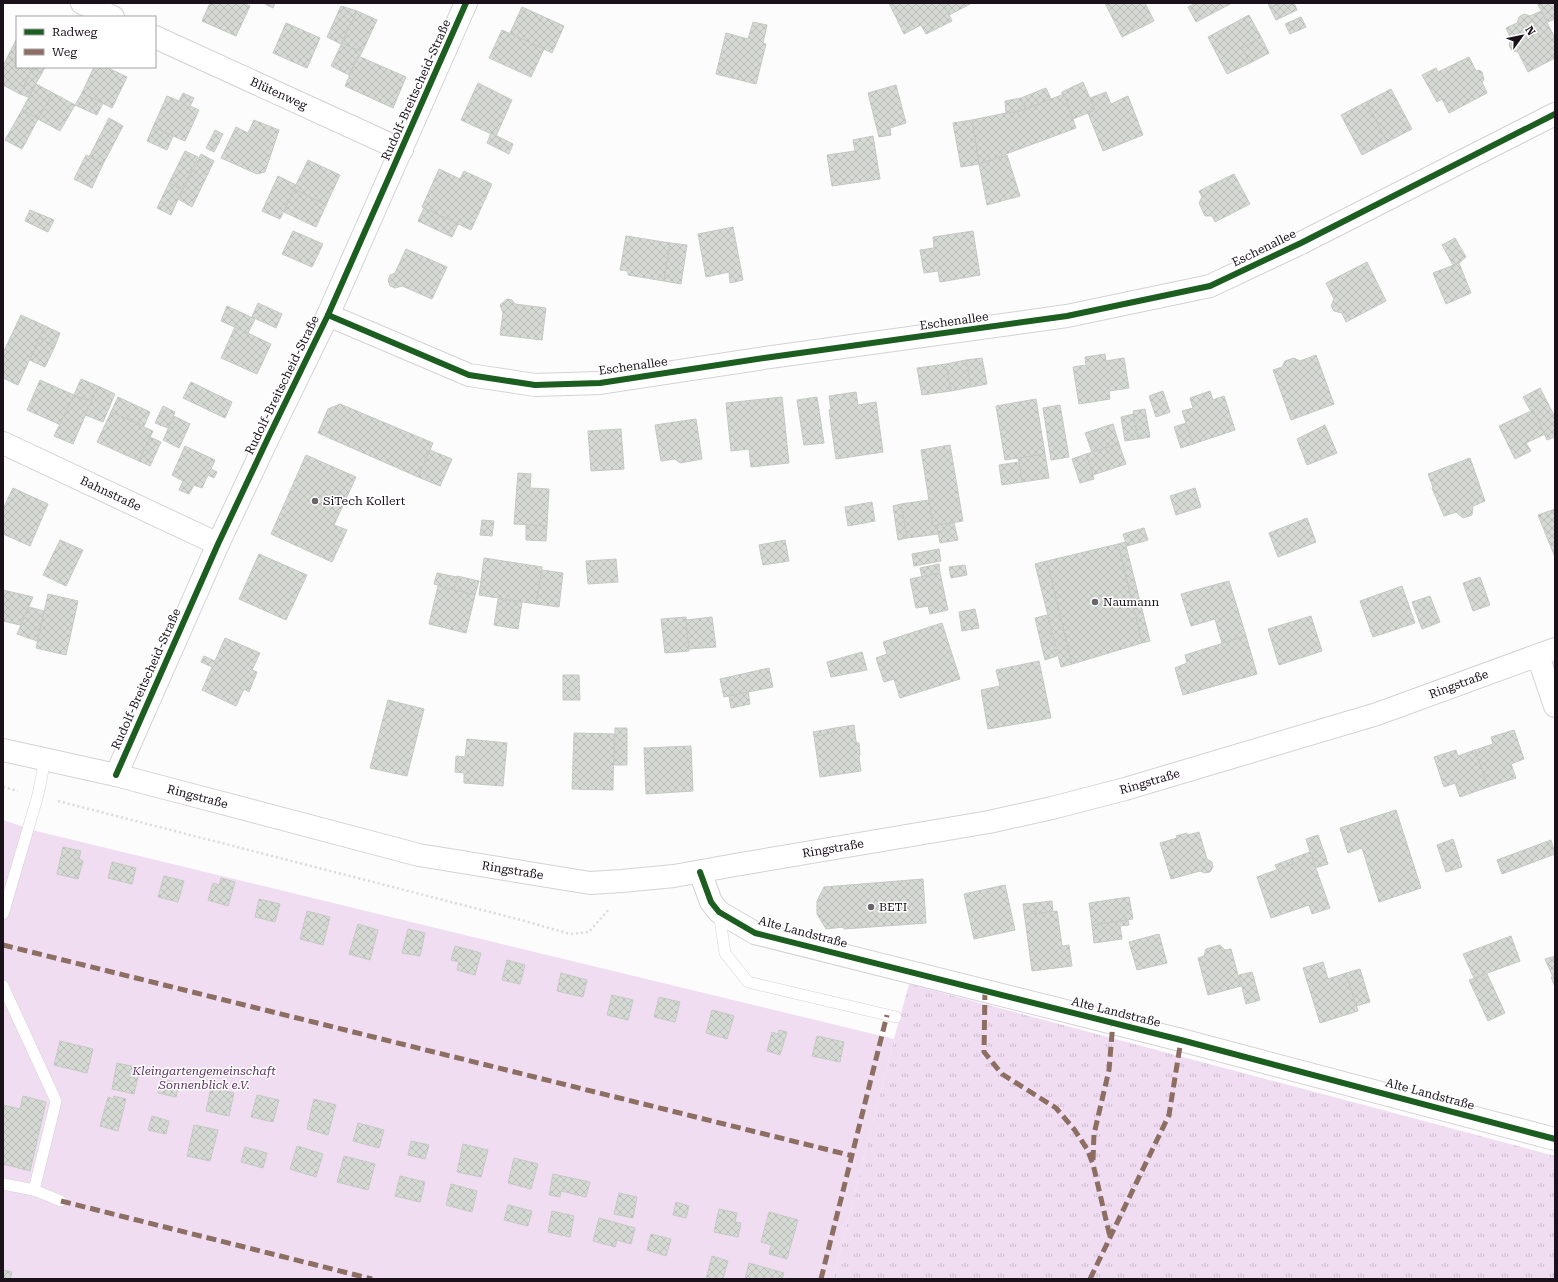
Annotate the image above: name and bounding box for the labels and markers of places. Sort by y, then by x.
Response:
place label: SiTech Kollert [323,494,406,508]
marker: SiTech Kollert [310,496,320,506]
place label: Naumann [1103,595,1160,609]
marker: Naumann [1090,597,1100,607]
place label: BETI [879,900,907,914]
marker: BETI [866,902,876,912]

